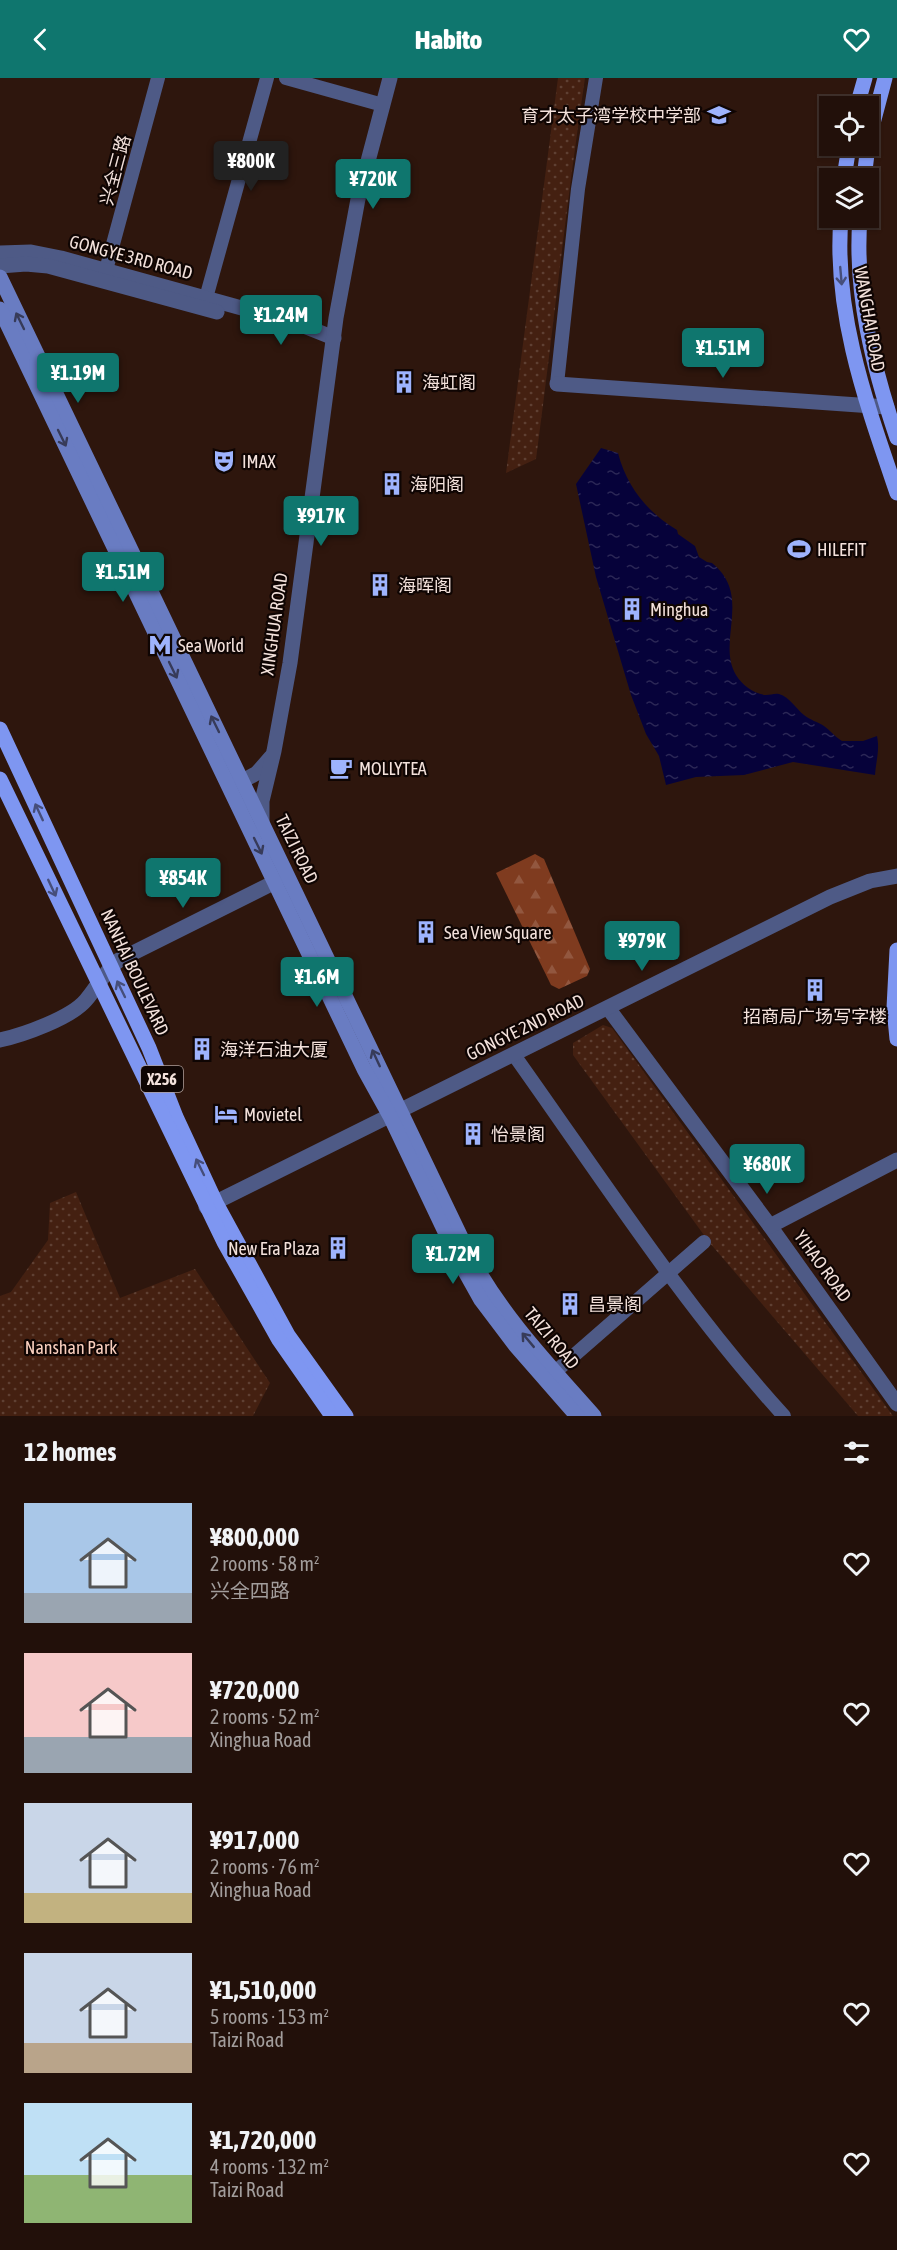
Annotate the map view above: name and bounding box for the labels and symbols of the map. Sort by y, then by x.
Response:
school or university icon: 育才太子湾学校中学部 [706,102,732,128]
place label: 育才太子湾学校中学部 [521,105,701,126]
street label: 兴全三路 [96,133,134,207]
pin: ¥800K [209,141,293,192]
pin: ¥720K [331,159,415,210]
street label: GONGYE 3RD ROAD [67,230,195,284]
one-way arrow [836,265,847,285]
street label: WANGHAI ROAD [850,265,890,373]
pin: ¥1.24M [232,295,330,346]
one-way arrow [14,312,26,330]
pin: ¥1.51M [674,328,772,379]
pin: ¥1.19M [29,353,127,404]
building icon: 海虹阁 [391,369,417,395]
place label: 海虹阁 [422,372,476,393]
one-way arrow [56,428,68,446]
theatre icon: IMAX [211,448,237,474]
place label: IMAX [242,451,276,472]
building icon: 海阳阁 [379,471,405,497]
place label: 海阳阁 [410,474,464,495]
pin: ¥917K [279,496,363,547]
sports icon: HILEFIT [786,536,812,562]
place label: HILEFIT [817,539,867,560]
pin: ¥1.51M [74,552,172,603]
street label: XINGHUA ROAD [256,571,292,677]
building icon: 海晖阁 [367,572,393,598]
place label: 海晖阁 [398,575,452,596]
building icon: Minghua [619,596,645,622]
place label: Minghua [650,599,708,620]
metro station icon: Sea World [147,632,173,658]
place label: Sea World [178,635,244,656]
one-way arrow [168,661,180,679]
one-way arrow [208,716,220,734]
cafe icon: MOLLYTEA [328,755,354,781]
place label: MOLLYTEA [359,758,427,779]
one-way arrow [32,804,44,822]
street label: TAIZI ROAD [271,811,323,887]
one-way arrow [252,837,264,855]
pin: ¥854K [141,858,225,909]
one-way arrow [47,879,59,897]
street label: NANHAI BOULEVARD [97,905,173,1039]
building icon: Sea View Square [413,919,439,945]
pin: ¥979K [600,921,684,972]
place label: Sea View Square [444,922,551,943]
pin: ¥1.6M [275,957,359,1008]
building icon: 招商局广场写字楼 [802,977,828,1003]
one-way arrow [115,980,127,998]
street label: GONGYE 2ND ROAD [463,989,587,1065]
place label: 招商局广场写字楼 [743,1006,887,1027]
building icon: 海洋石油大厦 [189,1036,215,1062]
place label: 海洋石油大厦 [220,1039,328,1060]
one-way arrow [369,1050,381,1068]
road number: X256 [141,1066,183,1092]
hotel icon: Movietel [213,1101,239,1127]
place label: Movietel [244,1104,302,1125]
building icon: 怡景阁 [460,1121,486,1147]
place label: 怡景阁 [491,1124,545,1145]
pin: ¥680K [725,1144,809,1195]
one-way arrow [193,1159,205,1177]
street label: YIHAO ROAD [790,1226,856,1306]
pin: ¥1.72M [404,1234,502,1285]
building icon: New Era Plaza [325,1235,351,1261]
place label: New Era Plaza [228,1238,320,1259]
building icon: 昌景阁 [557,1291,583,1317]
place label: 昌景阁 [588,1294,642,1315]
street label: TAIZI ROAD [520,1303,584,1373]
one-way arrow [521,1333,535,1348]
park label: Nanshan Park [25,1337,117,1358]

